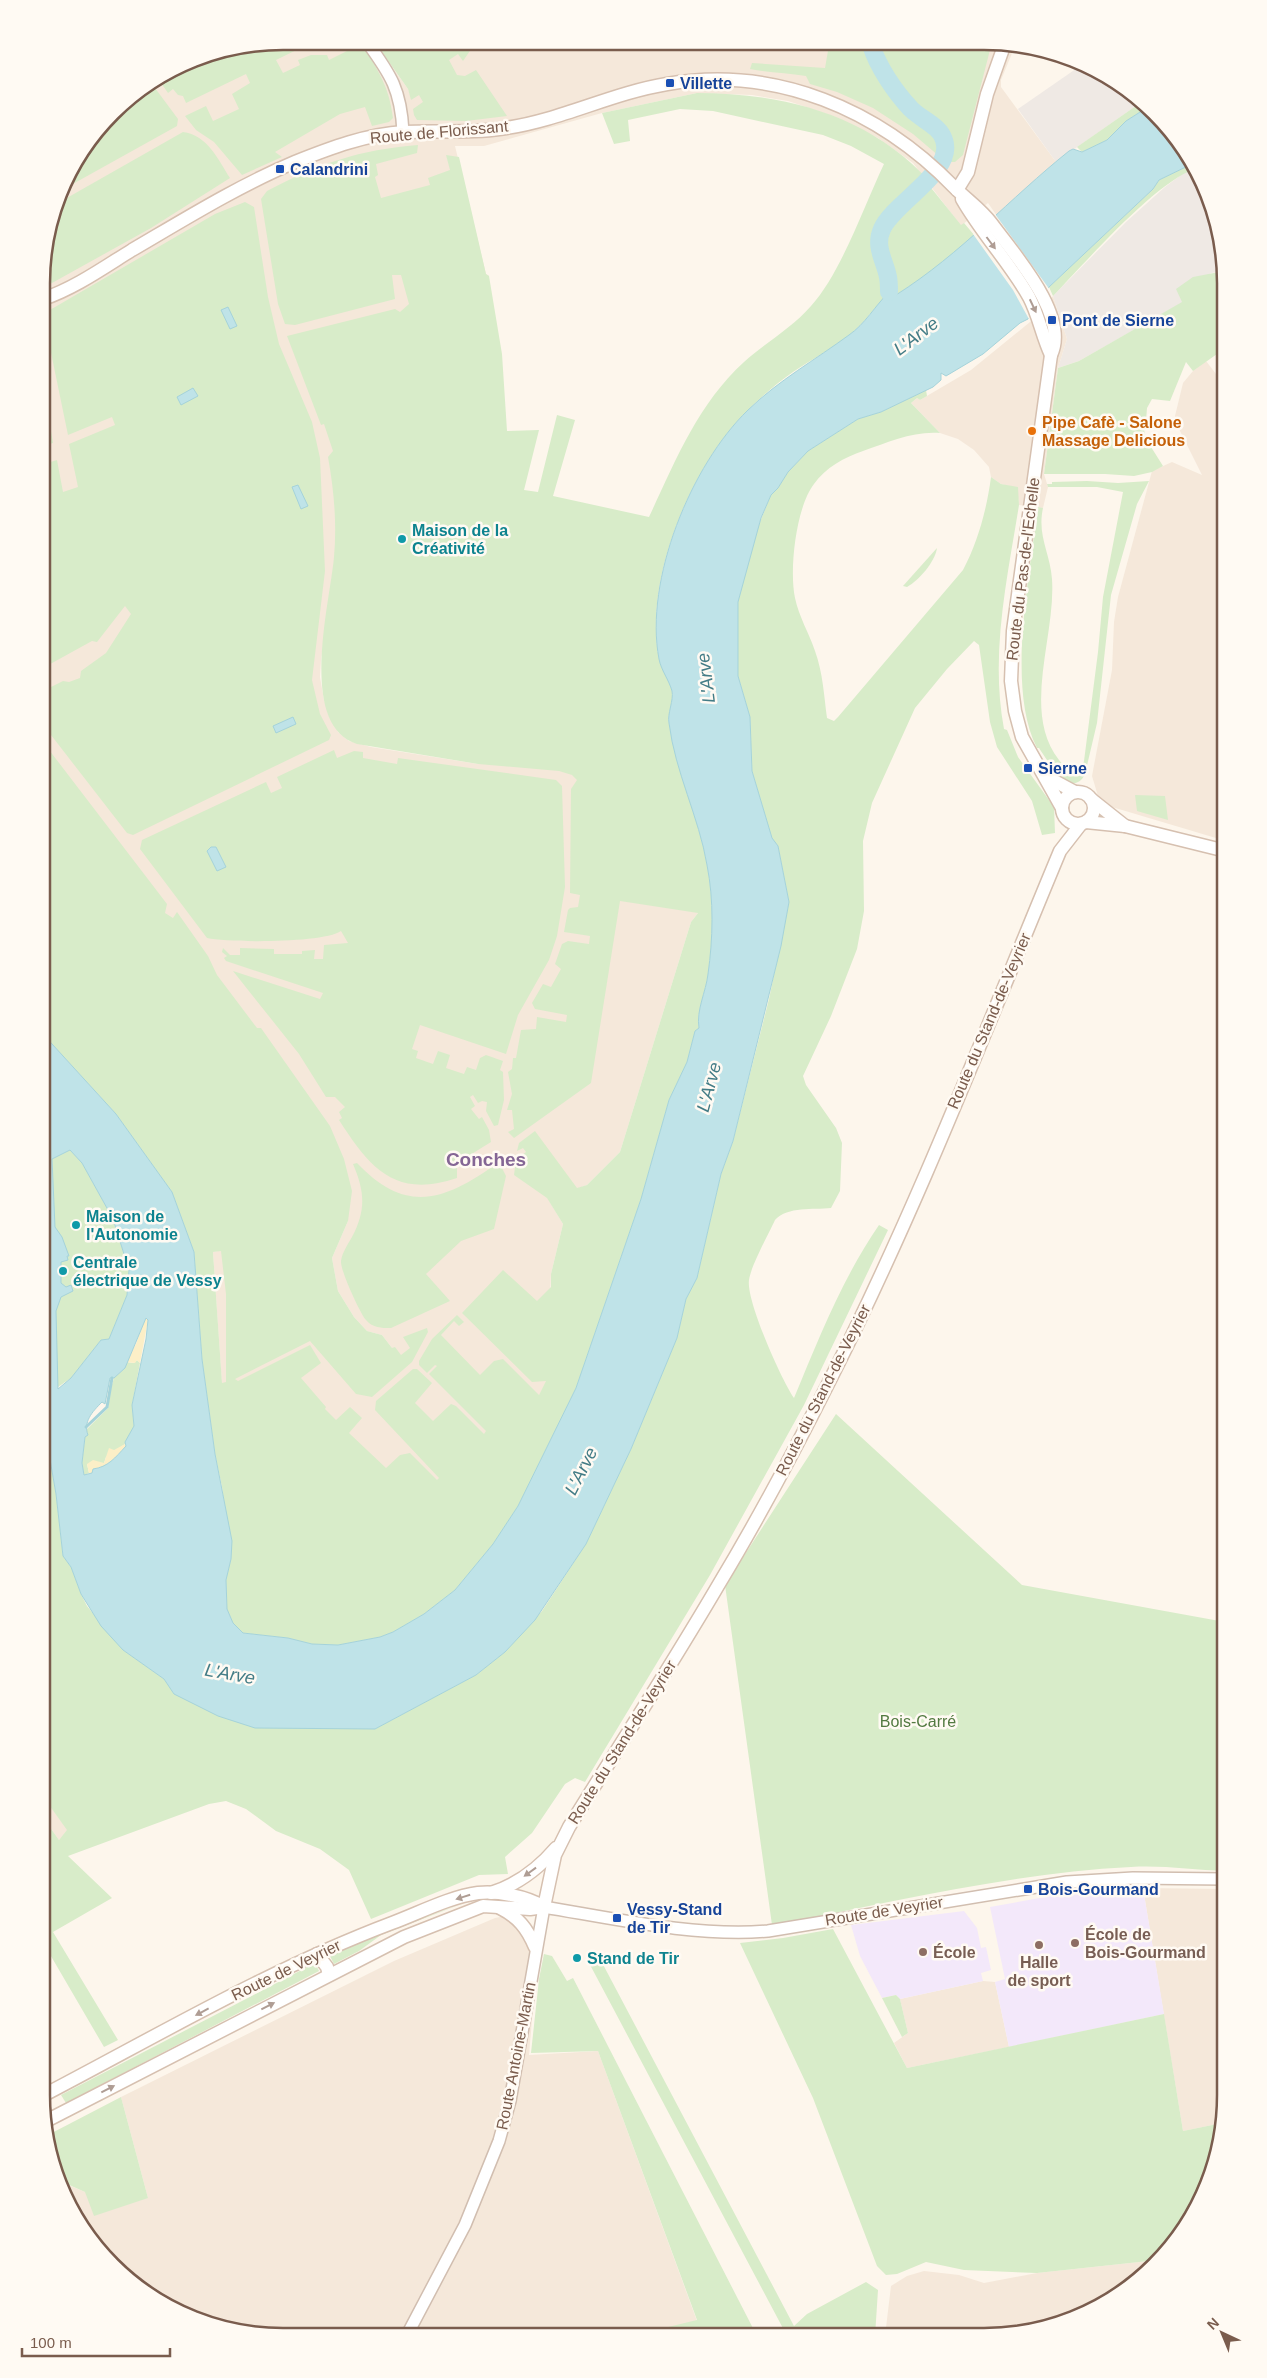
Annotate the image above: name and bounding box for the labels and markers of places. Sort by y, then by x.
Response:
place label: Villette [680,75,732,92]
marker: Villette [664,77,676,89]
place label: Calandrini [290,161,368,178]
marker: Calandrini [274,163,286,175]
place label: Pont de Sierne [1062,312,1174,329]
marker: Pont de Sierne [1046,314,1058,326]
place label: Pipe Cafè - Salone Massage Delicious [1042,414,1185,449]
marker: Pipe Cafè - Salone Massage Delicious [1026,425,1038,437]
place label: Maison de la Créativité [412,522,508,557]
marker: Maison de la Créativité [396,533,408,545]
place label: Sierne [1038,760,1087,777]
marker: Sierne [1022,762,1034,774]
place label: Maison de l'Autonomie [86,1208,178,1243]
marker: Maison de l'Autonomie [70,1219,82,1231]
place label: Centrale électrique de Vessy [73,1254,222,1289]
marker: Centrale électrique de Vessy [57,1265,69,1277]
place label: Bois-Gourmand [1038,1881,1159,1898]
marker: Bois-Gourmand [1022,1883,1034,1895]
place label: Vessy-Stand de Tir [627,1901,722,1936]
marker: Vessy-Stand de Tir [611,1912,623,1924]
place label: École de Bois-Gourmand [1085,1925,1206,1961]
marker: École de Bois-Gourmand [1069,1937,1081,1949]
marker: Halle de sport [1033,1939,1045,1951]
place label: École [933,1943,976,1961]
marker: École [917,1946,929,1958]
place label: Stand de Tir [587,1950,679,1967]
marker: Stand de Tir [571,1952,583,1964]
place label: Halle de sport [1007,1954,1071,1989]

